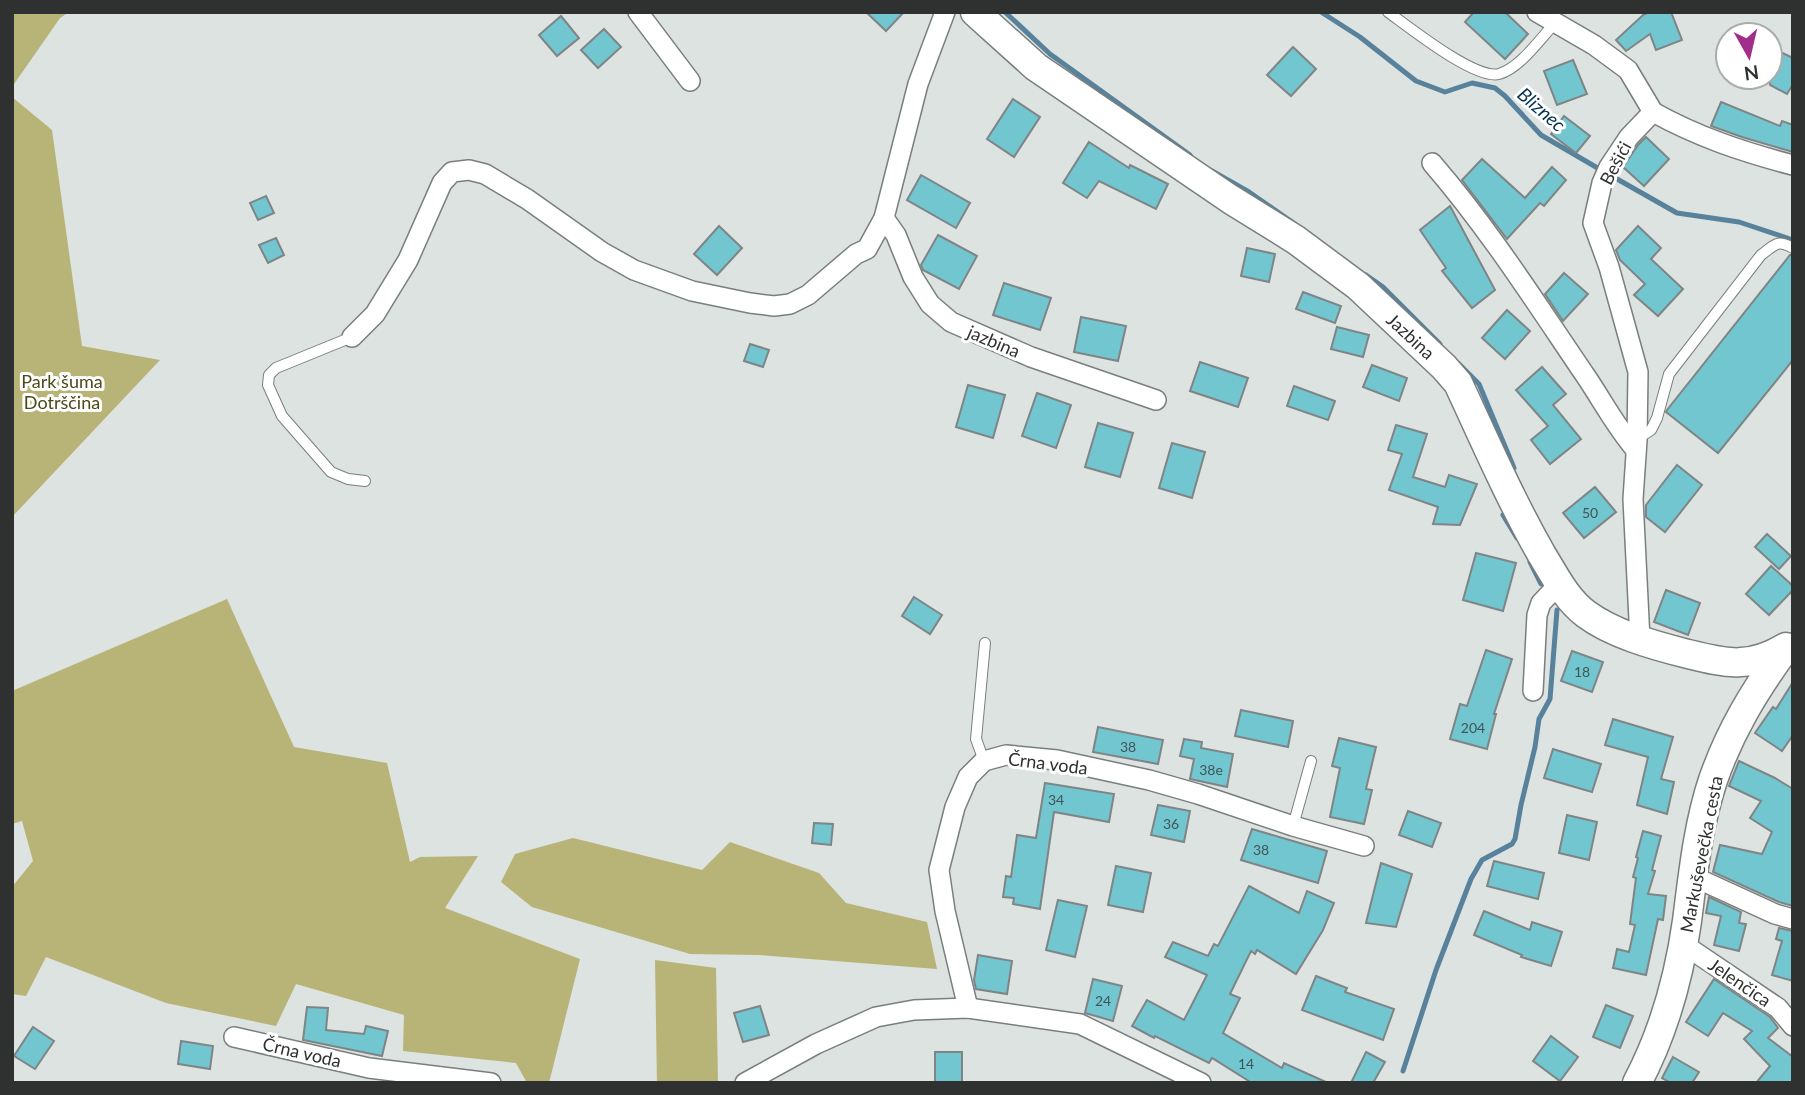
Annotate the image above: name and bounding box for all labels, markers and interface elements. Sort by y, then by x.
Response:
north arrow [1714,21,1784,91]
text: N [1743,61,1760,86]
water label: Bliznec [1513,82,1571,136]
street label: Bešići [1594,138,1636,188]
street label: Jazbina [1382,308,1440,364]
street label: jazbina [964,320,1024,362]
park label: Park šuma Dotrščina [21,370,103,413]
house number: 50 [1582,504,1598,521]
house number: 18 [1574,663,1590,680]
house number: 204 [1461,719,1485,736]
house number: 38 [1120,738,1136,755]
street label: Črna voda [1007,747,1089,779]
house number: 38e [1199,761,1223,778]
street label: Markuševečka cesta [1675,774,1727,934]
house number: 34 [1048,791,1064,808]
house number: 36 [1163,815,1179,832]
house number: 38 [1253,841,1269,858]
street label: Jelenčica [1704,953,1776,1011]
house number: 24 [1095,992,1111,1009]
street label: Črna voda [261,1032,343,1072]
house number: 14 [1238,1055,1254,1072]

